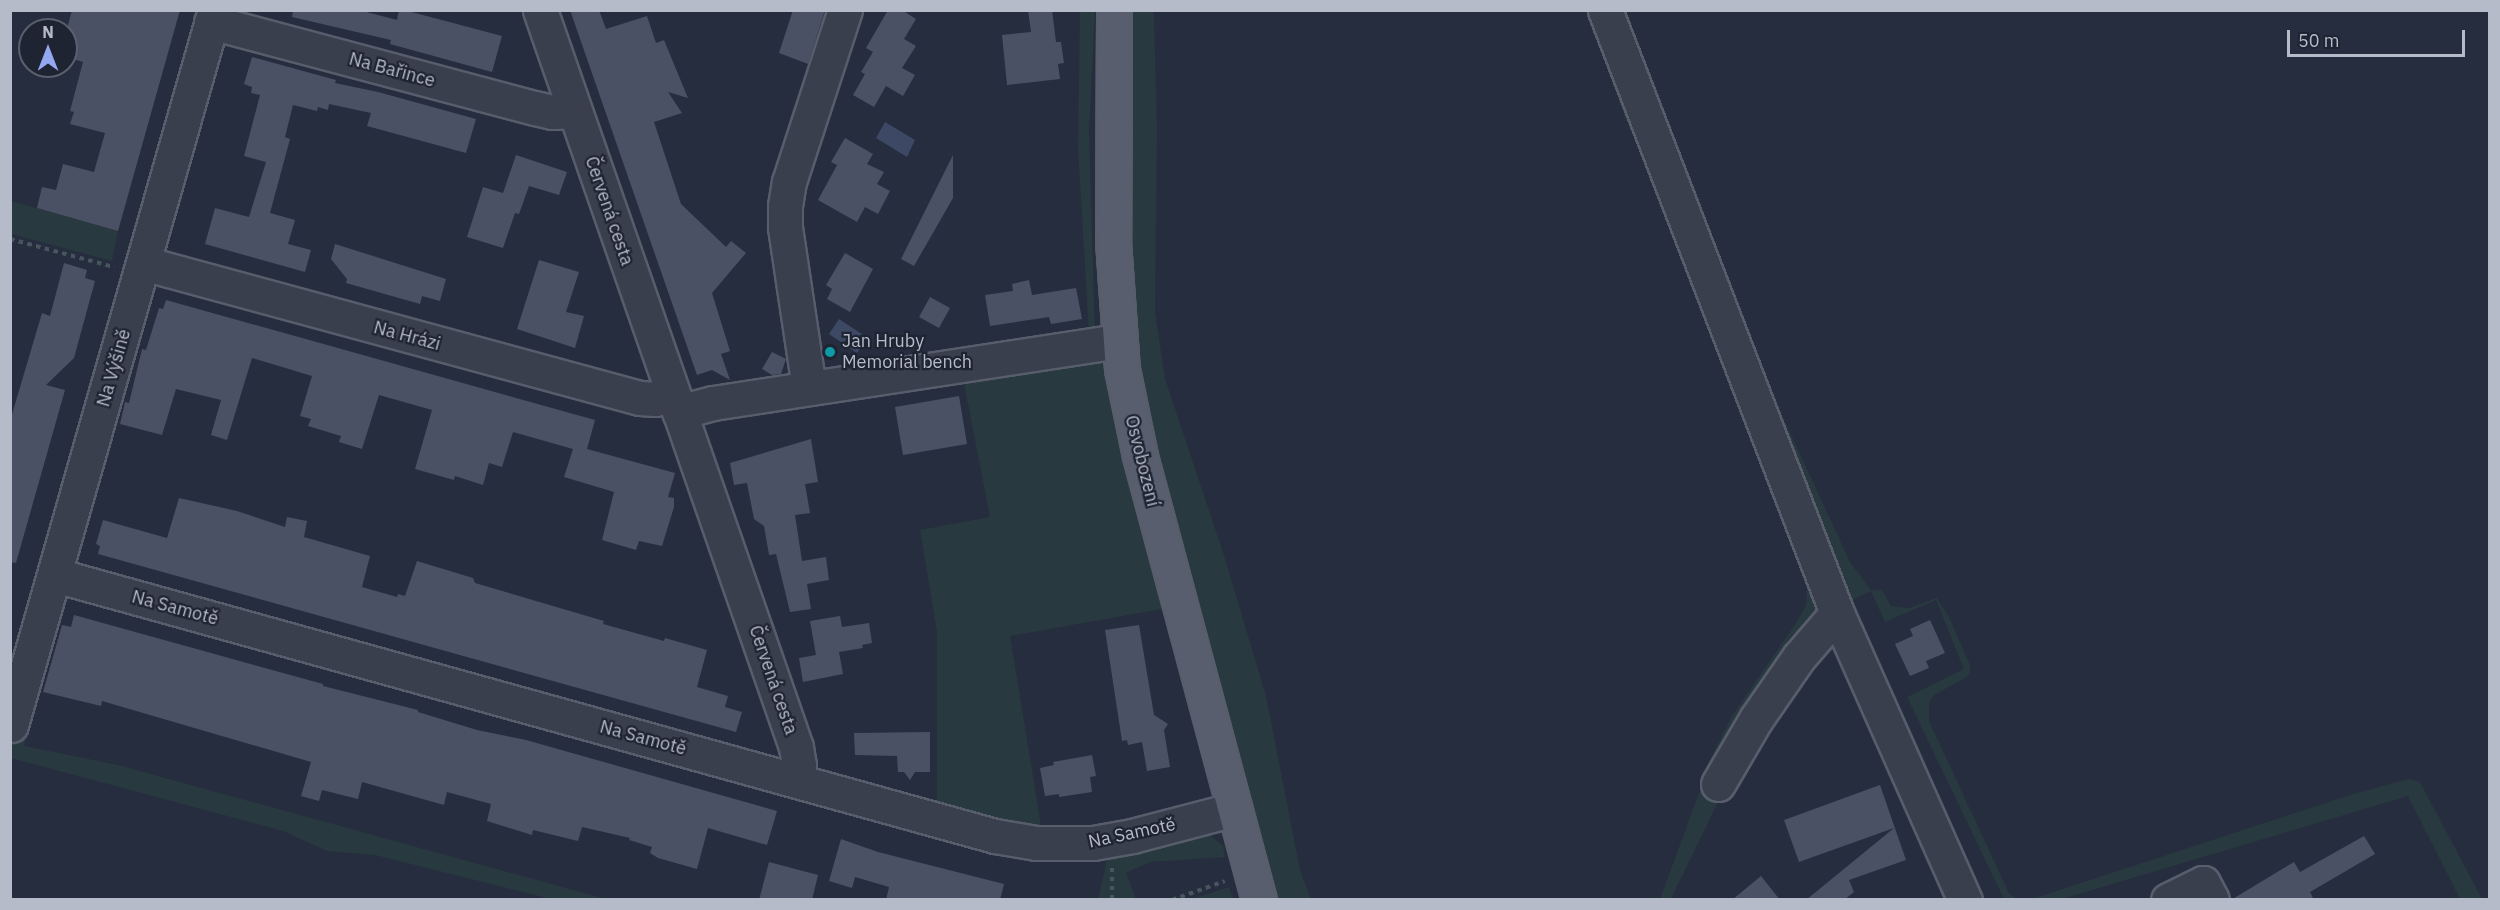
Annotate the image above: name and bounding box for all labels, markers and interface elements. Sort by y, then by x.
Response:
north arrow [18,18,78,78]
scale bar [2290,18,2468,56]
text: N [42,22,54,42]
text: 50 m [2298,29,2340,52]
street label: Na Bařince [347,48,437,92]
street label: Červená cesta [580,154,638,268]
street label: Na Hrázi [371,317,443,355]
street label: Na Výšině [93,327,135,409]
place label: Jan Hruby Memorial bench [842,331,972,374]
marker: Jan Hruby Memorial bench [823,345,837,359]
street label: Osvobození [1120,413,1164,509]
street label: Na Samotě [129,586,221,630]
street label: Červená cesta [744,623,802,737]
street label: Na Samotě [597,716,689,760]
street label: Na Samotě [1086,813,1178,853]

